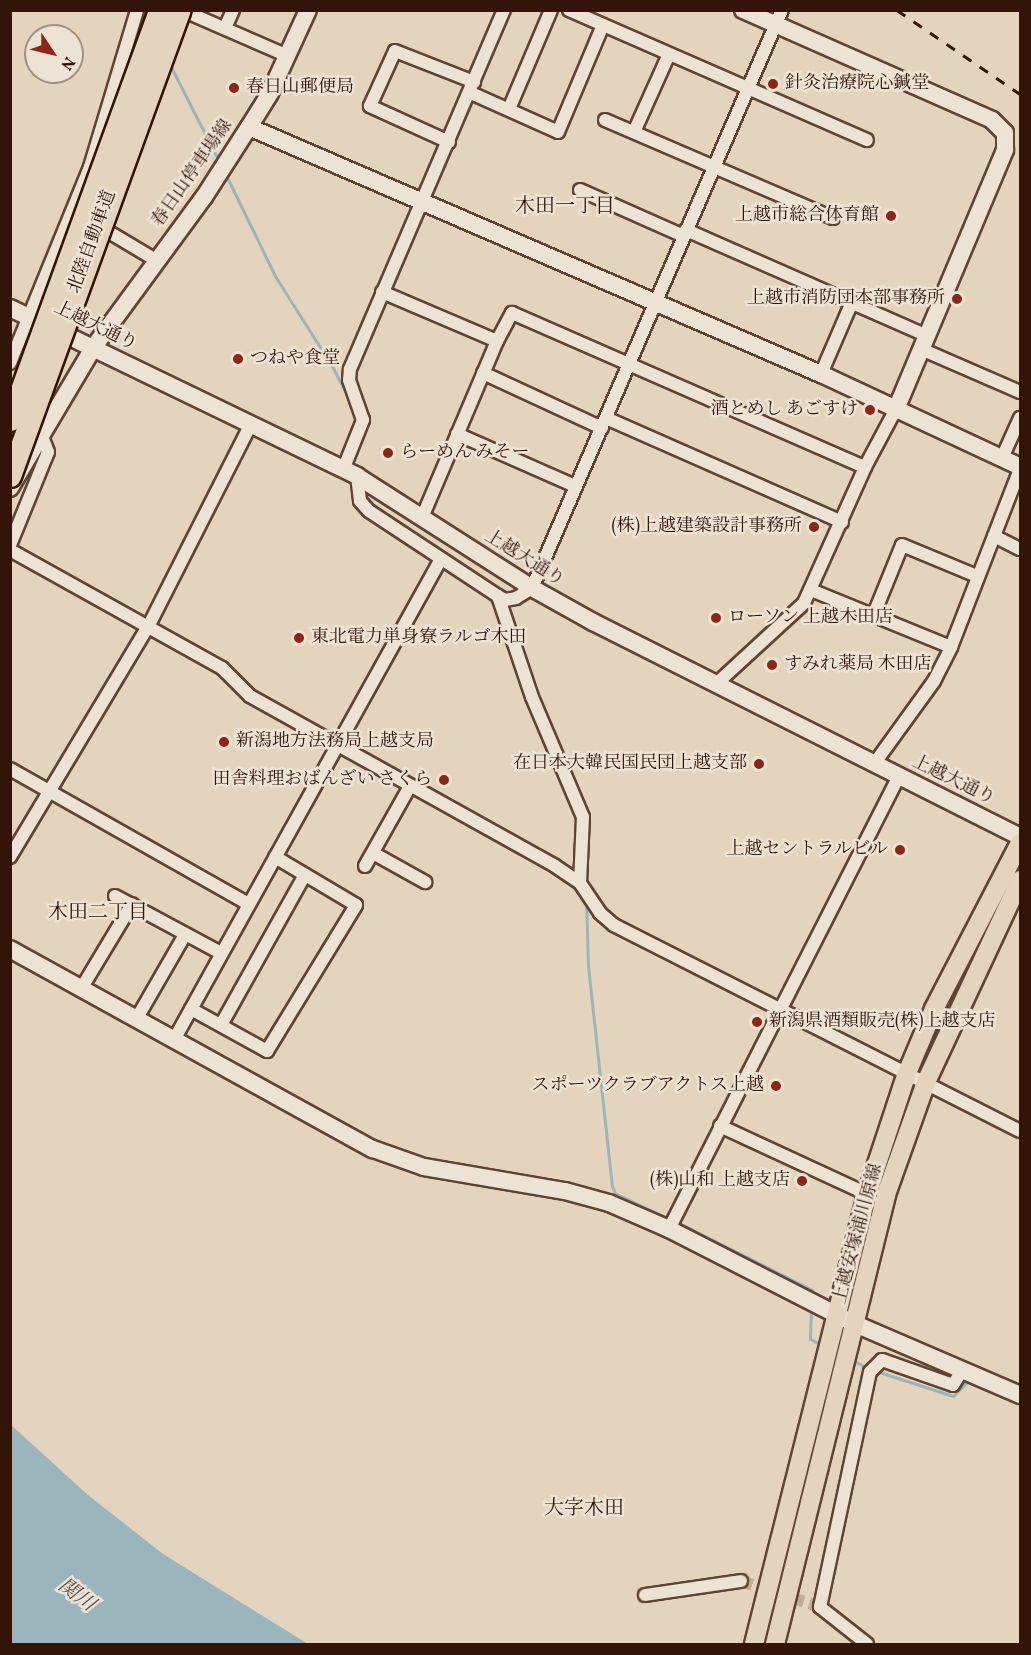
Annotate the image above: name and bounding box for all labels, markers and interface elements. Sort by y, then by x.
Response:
north arrow [24,24,84,84]
text: N [55,52,79,74]
place label: 針灸治療院心鍼堂 [785,73,929,95]
place label: 春日山郵便局 [246,77,354,99]
marker: 針灸治療院心鍼堂 [766,77,780,91]
marker: 春日山郵便局 [227,81,241,95]
street label: 春日山停車場線 [148,116,238,232]
street label: 北陸自動車道 [64,188,122,296]
district label: 木田一丁目 [515,195,615,219]
place label: 上越市総合体育館 [735,205,879,227]
marker: 上越市総合体育館 [884,209,898,223]
place label: 上越市消防団本部事務所 [747,288,945,310]
marker: 上越市消防団本部事務所 [950,292,964,306]
street label: 上越大通り [50,298,140,356]
place label: つねや食堂 [250,348,340,370]
marker: つねや食堂 [231,352,245,366]
place label: 酒とめし あごすけ [710,399,858,421]
marker: 酒とめし あごすけ [863,403,877,417]
place label: らーめん みそー [400,442,530,464]
marker: らーめん みそー [381,446,395,460]
place label: (株)上越建築設計事務所 [612,516,802,538]
marker: (株)上越建築設計事務所 [807,520,821,534]
street label: 上越大通り [480,526,568,592]
place label: ローソン 上越木田店 [728,607,894,629]
marker: ローソン 上越木田店 [709,611,723,625]
place label: 東北電力単身寮ラルゴ木田 [311,627,527,649]
marker: 東北電力単身寮ラルゴ木田 [292,631,306,645]
place label: すみれ薬局 木田店 [784,654,932,676]
marker: すみれ薬局 木田店 [765,658,779,672]
place label: 新潟地方法務局上越支局 [236,731,434,753]
marker: 新潟地方法務局上越支局 [217,735,231,749]
street label: 上越大通り [908,752,998,810]
place label: 在日本大韓民国民団上越支部 [513,753,747,775]
marker: 在日本大韓民国民団上越支部 [752,757,766,771]
place label: 田舎料理おばんざい さくら [212,769,432,791]
marker: 田舎料理おばんざい さくら [437,773,451,787]
place label: 上越セントラルビル [726,839,888,861]
marker: 上越セントラルビル [893,843,907,857]
district label: 木田二丁目 [48,901,148,925]
place label: 新潟県酒類販売(株)上越支店 [769,1011,995,1033]
marker: 新潟県酒類販売(株)上越支店 [750,1015,764,1029]
place label: スポーツクラブアクトス上越 [530,1075,764,1097]
marker: スポーツクラブアクトス上越 [769,1079,783,1093]
street label: 上越安塚浦川原線 [830,1162,888,1306]
place label: (株)山和 上越支店 [650,1170,790,1192]
marker: (株)山和 上越支店 [795,1174,809,1188]
district label: 大字木田 [544,1497,624,1521]
water label: 関川 [53,1574,99,1618]

